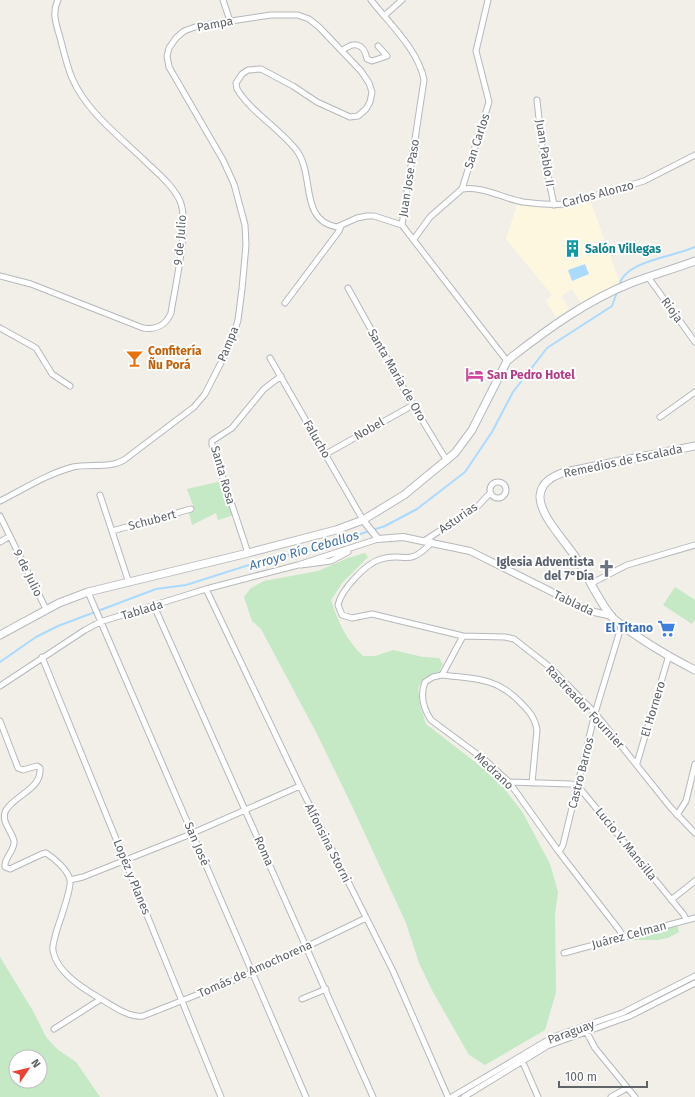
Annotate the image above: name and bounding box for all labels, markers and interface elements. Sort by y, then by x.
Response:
street label: Pampa [196,14,234,34]
street label: San Carlos [462,111,493,170]
street label: Juan Pablo II [533,118,557,188]
street label: Juan Jose Paso [396,138,422,218]
street label: Carlos Alonzo [561,178,635,210]
street label: 9 de Julio [171,214,189,266]
building icon: Salón Villegas [562,239,582,259]
place label: Salón Villegas [585,242,661,256]
street label: Rioja [658,295,686,325]
street label: Pampa [215,324,241,364]
street label: Santa Maria de Oro [365,326,429,424]
place label: Confitería Ñu Porá [148,344,202,372]
bar icon: Confitería Ñu Porá [125,348,145,368]
hotel icon: San Pedro Hotel [464,365,484,385]
place label: San Pedro Hotel [487,368,575,382]
street label: Nobel [351,415,387,443]
street label: Falucho [300,417,334,461]
street label: Remedios de Escalada [562,442,684,480]
street label: Santa Rosa [208,444,238,506]
street label: Asturias [436,499,480,536]
street label: Schubert [127,507,178,533]
water label: Arroyo Río Ceballos [247,527,361,573]
street label: 9 de Julio [11,547,45,599]
place label: Iglesia Adventista del 7°Día [496,555,594,583]
church icon: Iglesia Adventista del 7°Día [597,559,617,579]
street label: Tablada [552,588,596,618]
street label: Tablada [119,597,165,623]
supermarket icon: El Titano [656,618,676,638]
place label: El Titano [606,621,653,635]
street label: Rastreador Fournier [543,663,627,752]
street label: El Hornero [638,679,668,739]
street label: Castro Barros [565,736,597,810]
street label: Medrano [472,750,516,792]
street label: Alfonsina Storni [302,801,354,885]
street label: Lucio V. Mansilla [592,805,660,883]
street label: San José [182,820,212,868]
street label: Roma [251,834,277,868]
street label: Lopéz y Planes [111,837,154,917]
street label: Juárez Celman [590,918,668,952]
street label: Tomás de Amochorena [196,938,314,1000]
street label: Paraguay [546,1017,596,1047]
north arrow [8,1049,48,1089]
text: N [28,1057,43,1070]
scale bar [559,1063,647,1089]
text: 100 m [565,1070,597,1084]

